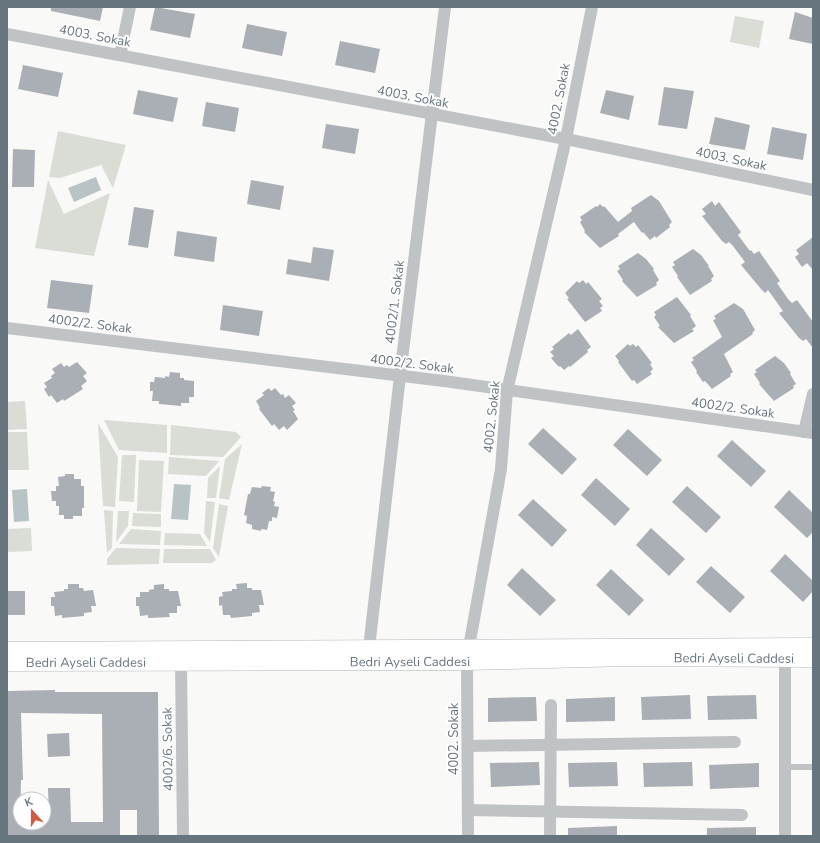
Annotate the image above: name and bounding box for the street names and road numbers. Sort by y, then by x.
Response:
street label: 4003. Sokak [58,20,133,52]
street label: 4002. Sokak [543,61,575,136]
street label: 4003. Sokak [376,81,451,113]
street label: 4003. Sokak [694,143,769,175]
street label: 4002/1. Sokak [381,259,409,345]
street label: 4002/2. Sokak [47,310,133,338]
street label: 4002/2. Sokak [369,350,455,378]
street label: 4002. Sokak [479,379,505,454]
street label: 4002/2. Sokak [690,393,776,423]
street label: Bedri Ayseli Caddesi [674,649,794,668]
street label: Bedri Ayseli Caddesi [350,653,470,671]
street label: Bedri Ayseli Caddesi [26,654,146,672]
street label: 4002. Sokak [445,702,463,775]
street label: 4002/6. Sokak [158,706,178,791]

